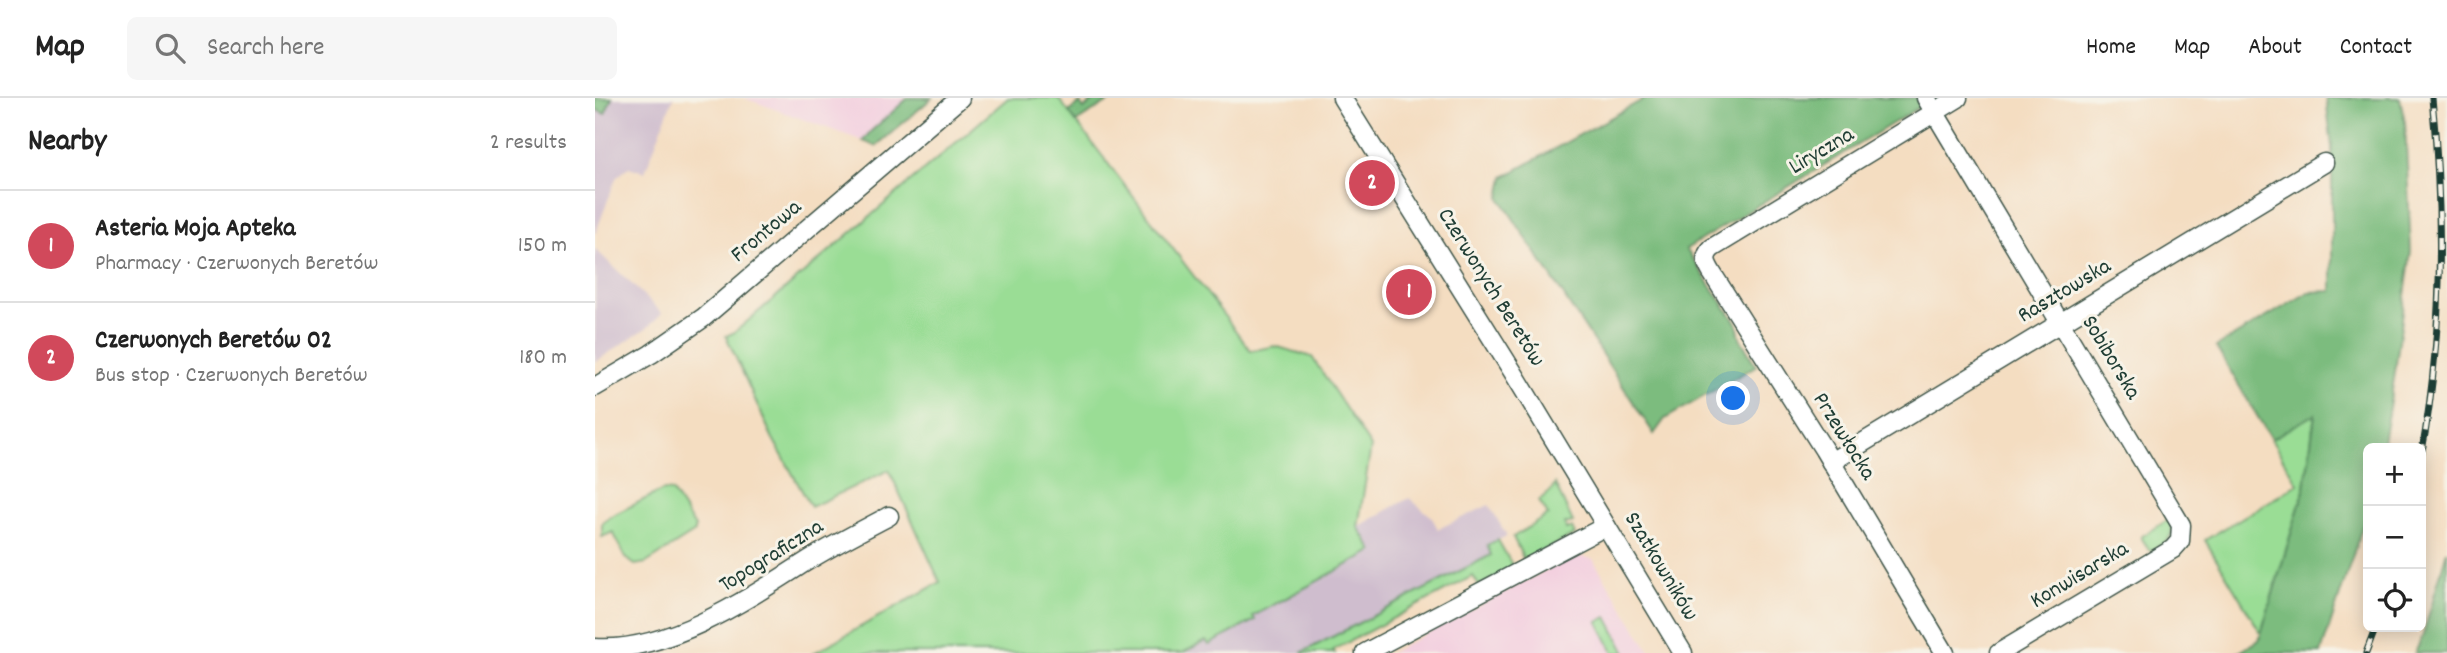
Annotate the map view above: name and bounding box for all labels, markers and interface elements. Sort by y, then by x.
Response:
search box [127,17,617,80]
text: Map [35,25,85,72]
icon: search [151,29,189,67]
text: Search here [207,30,325,67]
text: Home [2086,31,2136,65]
text: Map [2174,31,2210,65]
text: About [2248,31,2302,65]
text: Contact [2340,31,2412,65]
street label: Liryczna [1783,119,1862,184]
text: Nearby [28,122,106,165]
text: 2 results [490,127,567,160]
pin: 2 [1349,157,1395,209]
street label: Frontowa [724,192,811,272]
street label: Czerwonych Beretów [1428,202,1552,374]
text: Asteria Moja Apteka [95,211,296,248]
text: 1 [48,230,54,263]
text: 150 m [518,230,567,263]
text: Pharmacy · Czerwonych Beretów [95,248,378,281]
street label: Rasztowska [2012,250,2119,333]
pin: 1 [1386,266,1432,318]
street label: Sobiborska [2072,310,2149,407]
text: Czerwonych Beretów 02 [95,323,332,360]
text: 2 [46,342,56,375]
text: 180 m [519,342,567,375]
text: Bus stop · Czerwonych Beretów [95,360,368,393]
your location [1716,381,1750,415]
street label: Przewłocka [1803,387,1884,488]
map controls [2363,443,2426,632]
button: + [2363,443,2426,506]
street label: Szatkowników [1614,506,1706,628]
button: − [2363,506,2426,569]
street label: Topograficzna [713,511,832,602]
street label: Konwisarska [2025,533,2136,618]
button: locate [2363,569,2426,632]

